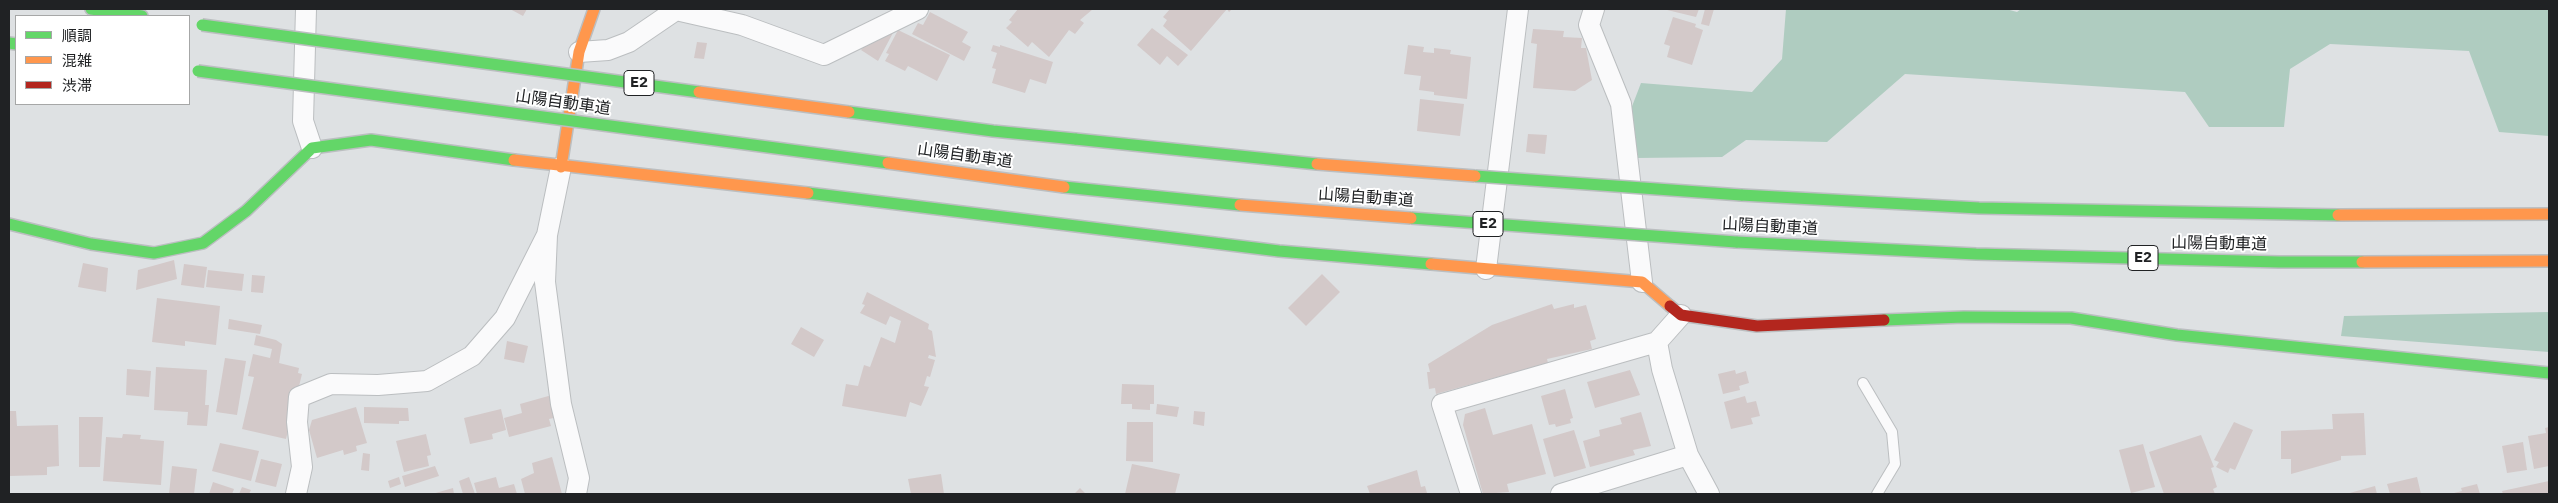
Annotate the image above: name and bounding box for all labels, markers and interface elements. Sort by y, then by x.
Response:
legend [15,15,190,105]
text: 順調 [62,26,92,45]
text: 混雑 [62,51,92,70]
road number: E2 [624,70,654,96]
text: 渋滞 [62,76,92,95]
street label: 山陽自動車道 [514,87,612,119]
street label: 山陽自動車道 [916,140,1014,172]
street label: 山陽自動車道 [1317,185,1415,211]
road number: E2 [1473,212,1503,236]
street label: 山陽自動車道 [1722,215,1818,239]
street label: 山陽自動車道 [2171,234,2267,254]
road number: E2 [2128,246,2158,270]

